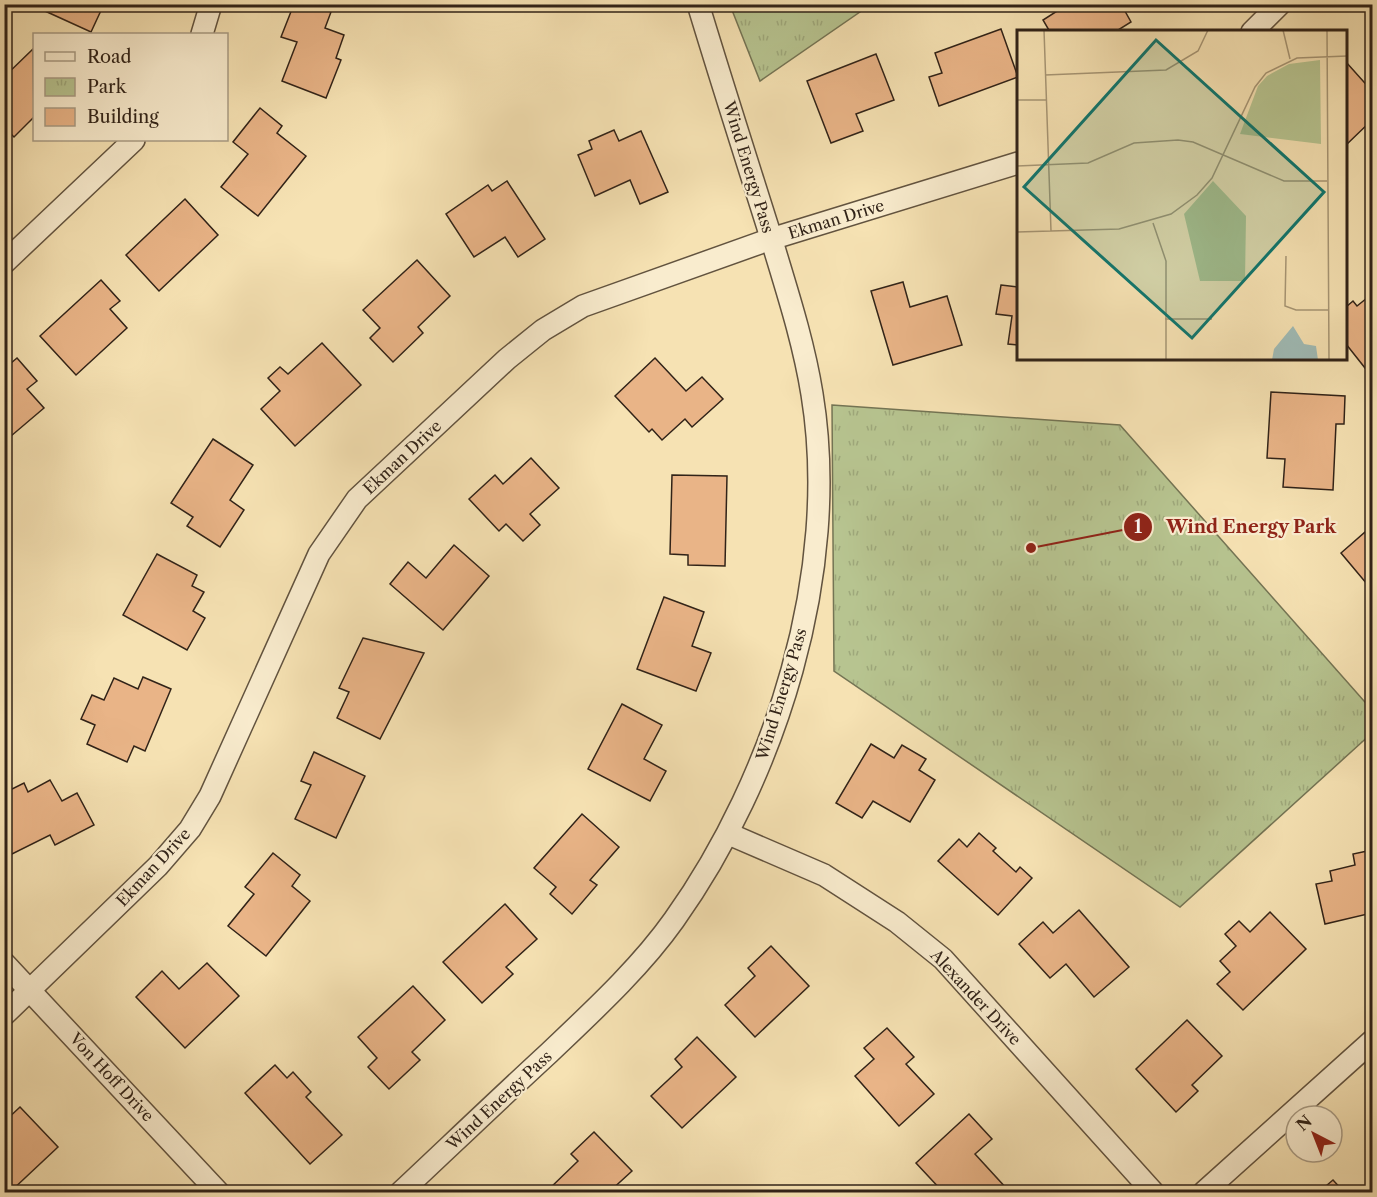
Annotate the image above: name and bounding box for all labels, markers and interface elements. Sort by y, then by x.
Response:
inset map [1017,30,1347,360]
legend [33,33,228,141]
text: Road [87,46,132,68]
text: Park [87,76,128,98]
street label: Wind Energy Pass [719,98,779,235]
text: Building [87,106,159,128]
street label: Ekman Drive [786,195,887,243]
street label: Ekman Drive [359,416,445,498]
callout: Wind Energy Park [1123,509,1348,545]
text: 1 [1134,516,1142,538]
text: Wind Energy Park [1165,516,1337,538]
street label: Wind Energy Pass [751,626,811,763]
street label: Ekman Drive [112,824,194,910]
street label: Alexander Drive [926,944,1026,1049]
street label: Von Hoff Drive [65,1028,158,1126]
street label: Wind Energy Pass [441,1046,556,1155]
north arrow [1284,1104,1344,1164]
text: N [1292,1111,1316,1135]

